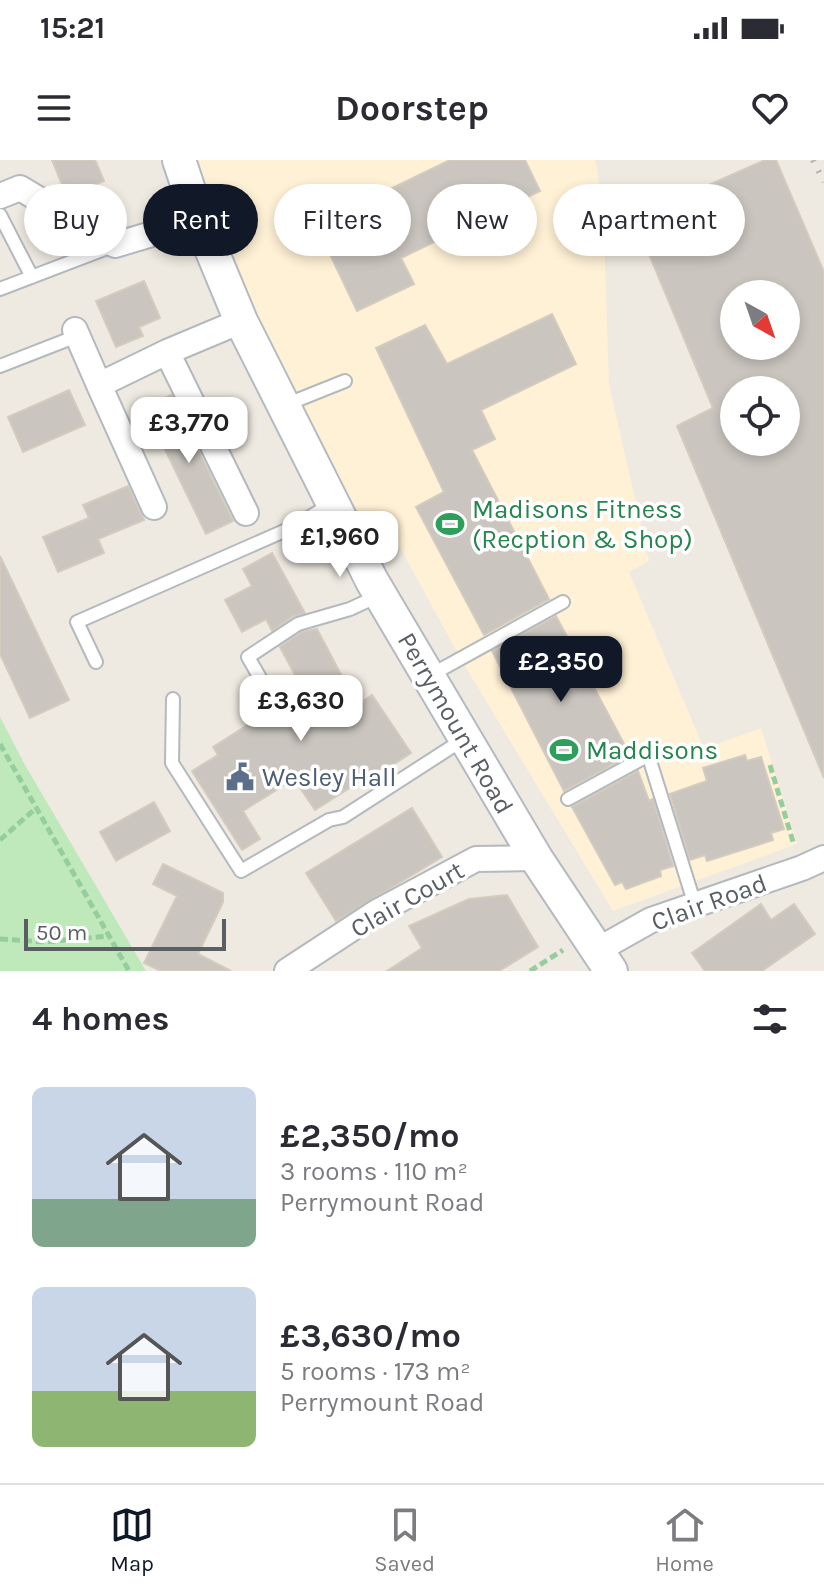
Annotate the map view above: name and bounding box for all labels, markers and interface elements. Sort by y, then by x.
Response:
text: 15:21 [40,10,105,46]
icon: menu [32,86,76,130]
icon: heart [748,86,792,130]
text: Doorstep [335,87,489,129]
chip: Buy [24,184,127,256]
chip: Rent [143,184,258,256]
chip: Filters [274,184,411,256]
chip: New [427,184,537,256]
chip: Apartment [553,184,745,256]
north arrow [720,280,800,360]
map controls [720,280,800,456]
button: locate [720,376,800,456]
pin: £3,770 [124,397,254,465]
text: £3,770 [149,407,229,438]
place label: Madisons Fitness (Recption & Shop) [472,494,693,555]
sports icon: Madisons Fitness (Recption & Shop) [435,509,465,539]
pin: £1,960 [275,511,405,579]
text: £1,960 [300,521,380,552]
street label: Perrymount Road [391,627,520,820]
pin: £2,350 [496,636,626,704]
text: £2,350 [518,646,604,677]
pin: £3,630 [236,675,366,743]
text: £3,630 [258,685,344,716]
sports icon: Maddisons [549,735,579,765]
place label: Maddisons [586,735,718,766]
public building icon: Wesley Hall [225,762,255,792]
place label: Wesley Hall [262,762,397,793]
street label: Clair Court [345,854,470,944]
street label: Clair Road [647,867,771,938]
scale bar [24,915,226,951]
text: 50 m [36,920,87,946]
icon: filters [748,997,792,1041]
text: 4 homes [32,999,169,1039]
text: £2,350/mo [280,1116,460,1156]
icon: home [96,1119,192,1215]
text: 3 rooms · 110 m² [280,1156,468,1187]
text: Perrymount Road [280,1187,484,1218]
text: £3,630/mo [280,1316,461,1356]
icon: home [96,1319,192,1415]
text: 5 rooms · 173 m² [280,1356,471,1387]
text: Perrymount Road [280,1387,484,1418]
tab: Map [110,1503,154,1577]
tab: Saved [374,1503,435,1577]
tab: Home [655,1503,714,1577]

